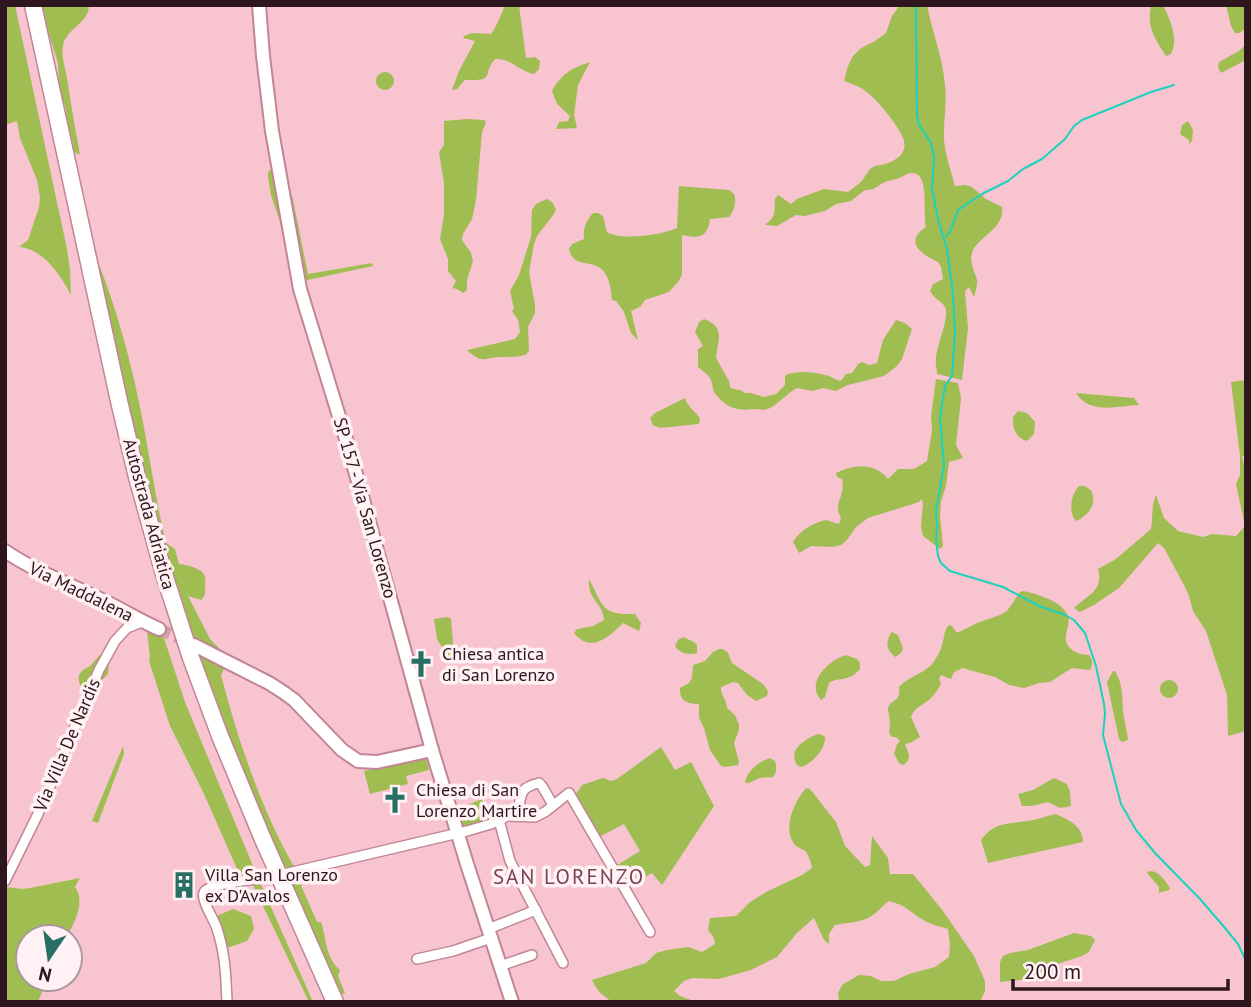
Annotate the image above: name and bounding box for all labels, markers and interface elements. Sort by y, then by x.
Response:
street label: SP 157 - Via San Lorenzo [329,415,402,601]
street label: Autostrada Adriatica [118,436,181,592]
street label: Via Maddalena [24,556,137,627]
place label: Chiesa antica di San Lorenzo [442,642,555,686]
church icon: Chiesa antica di San Lorenzo [406,649,436,679]
street label: Via Villa De Nardis [28,675,105,816]
place label: Chiesa di San Lorenzo Martire [416,778,537,822]
church icon: Chiesa di San Lorenzo Martire [380,785,410,815]
place label: Villa San Lorenzo ex D'Avalos [204,863,338,907]
district label: SAN LORENZO [493,863,645,890]
building icon: Villa San Lorenzo ex D'Avalos [169,870,199,900]
north arrow [14,923,84,993]
scale bar [1013,948,1228,992]
text: 200 m [1024,958,1081,985]
text: N [36,961,54,988]

